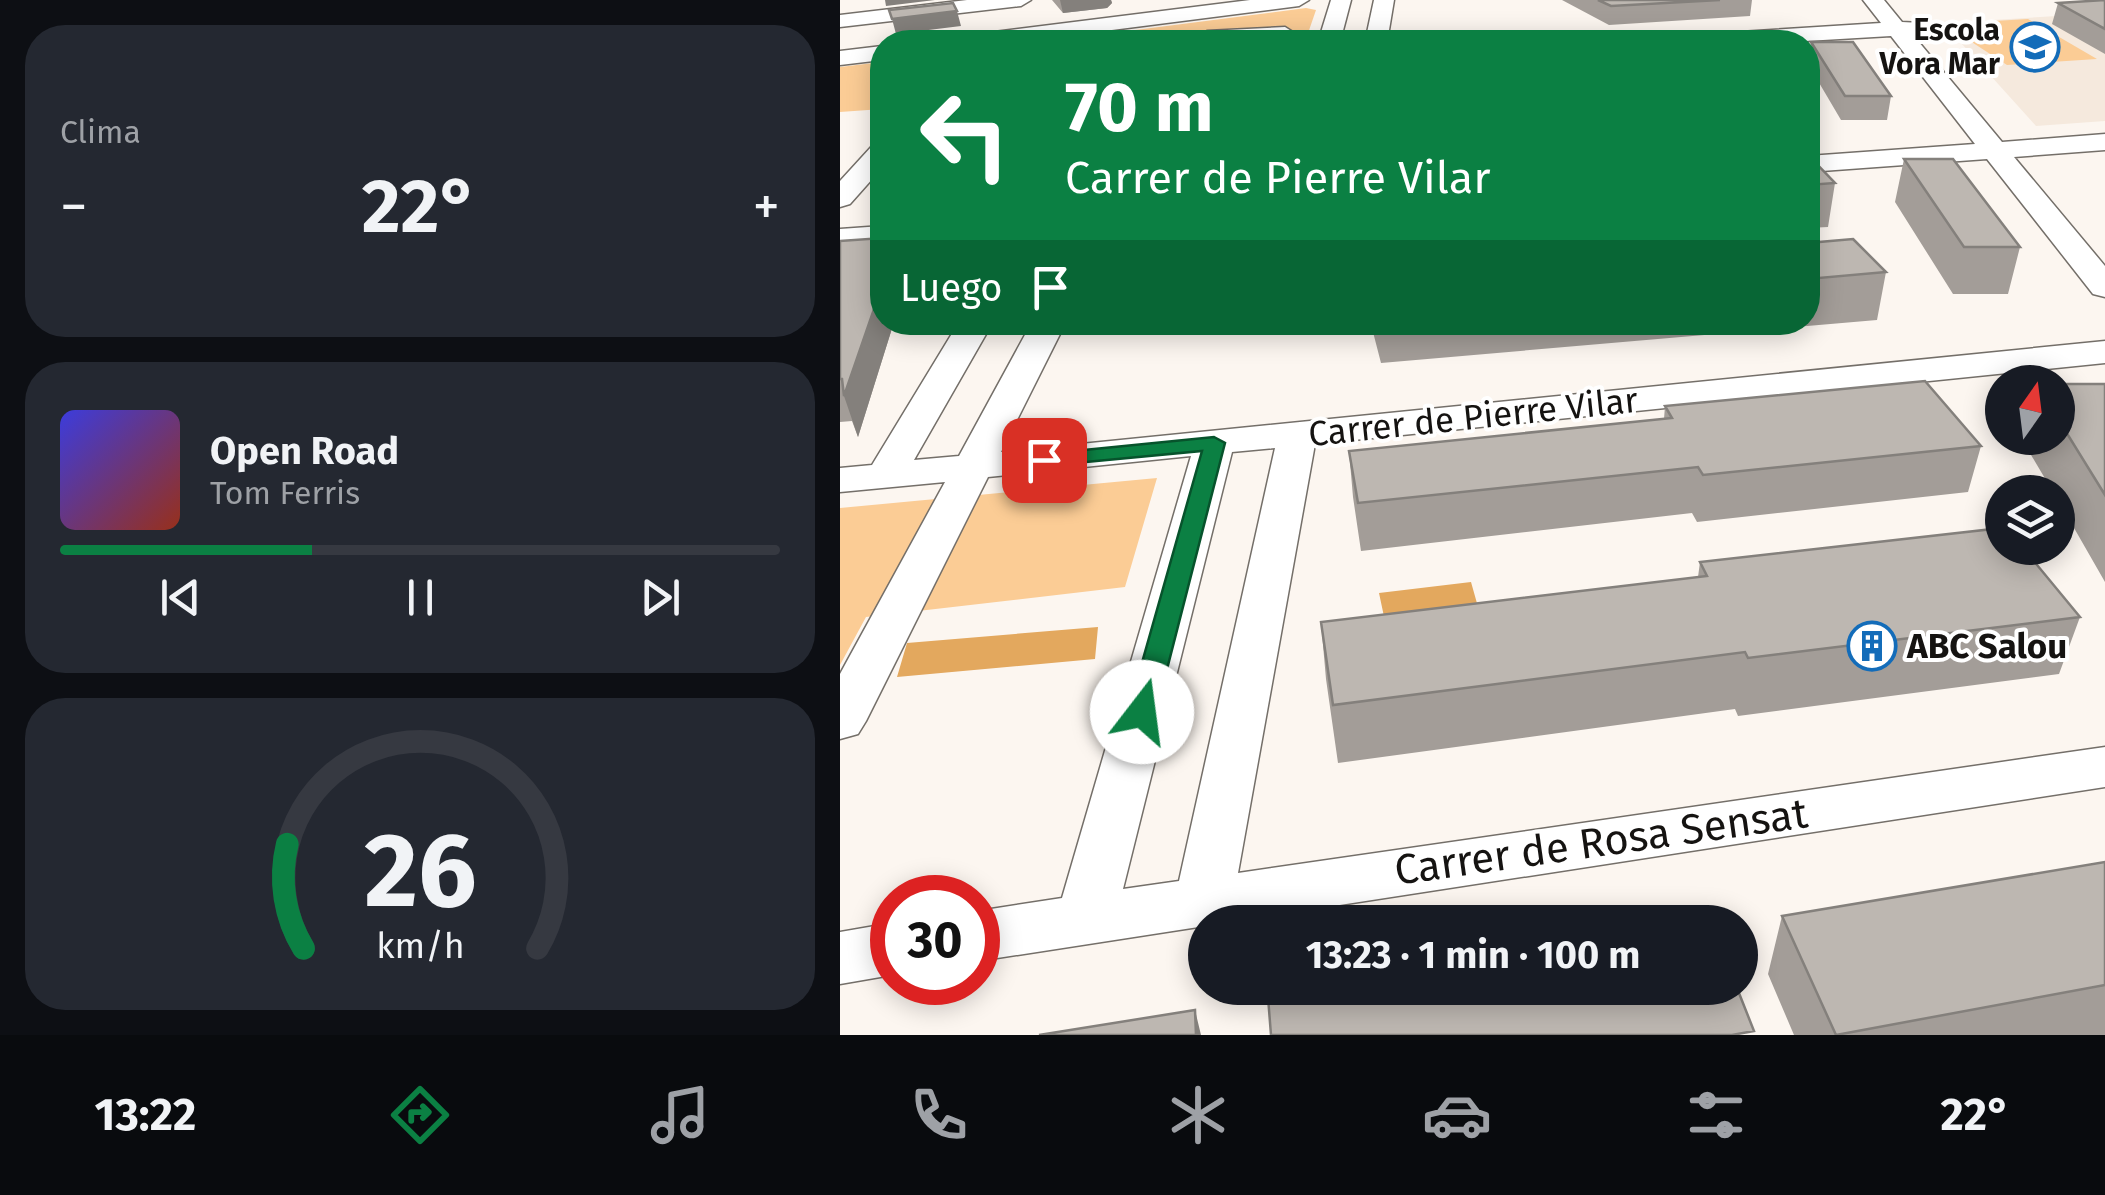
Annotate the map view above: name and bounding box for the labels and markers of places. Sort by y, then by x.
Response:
place label: Escola Vora Mar [1879,12,2001,82]
school or university icon: Escola Vora Mar [2009,21,2061,73]
pin [1002,418,1087,503]
building icon: ABC Salou [1846,620,1898,672]
place label: ABC Salou [1906,625,2067,667]

